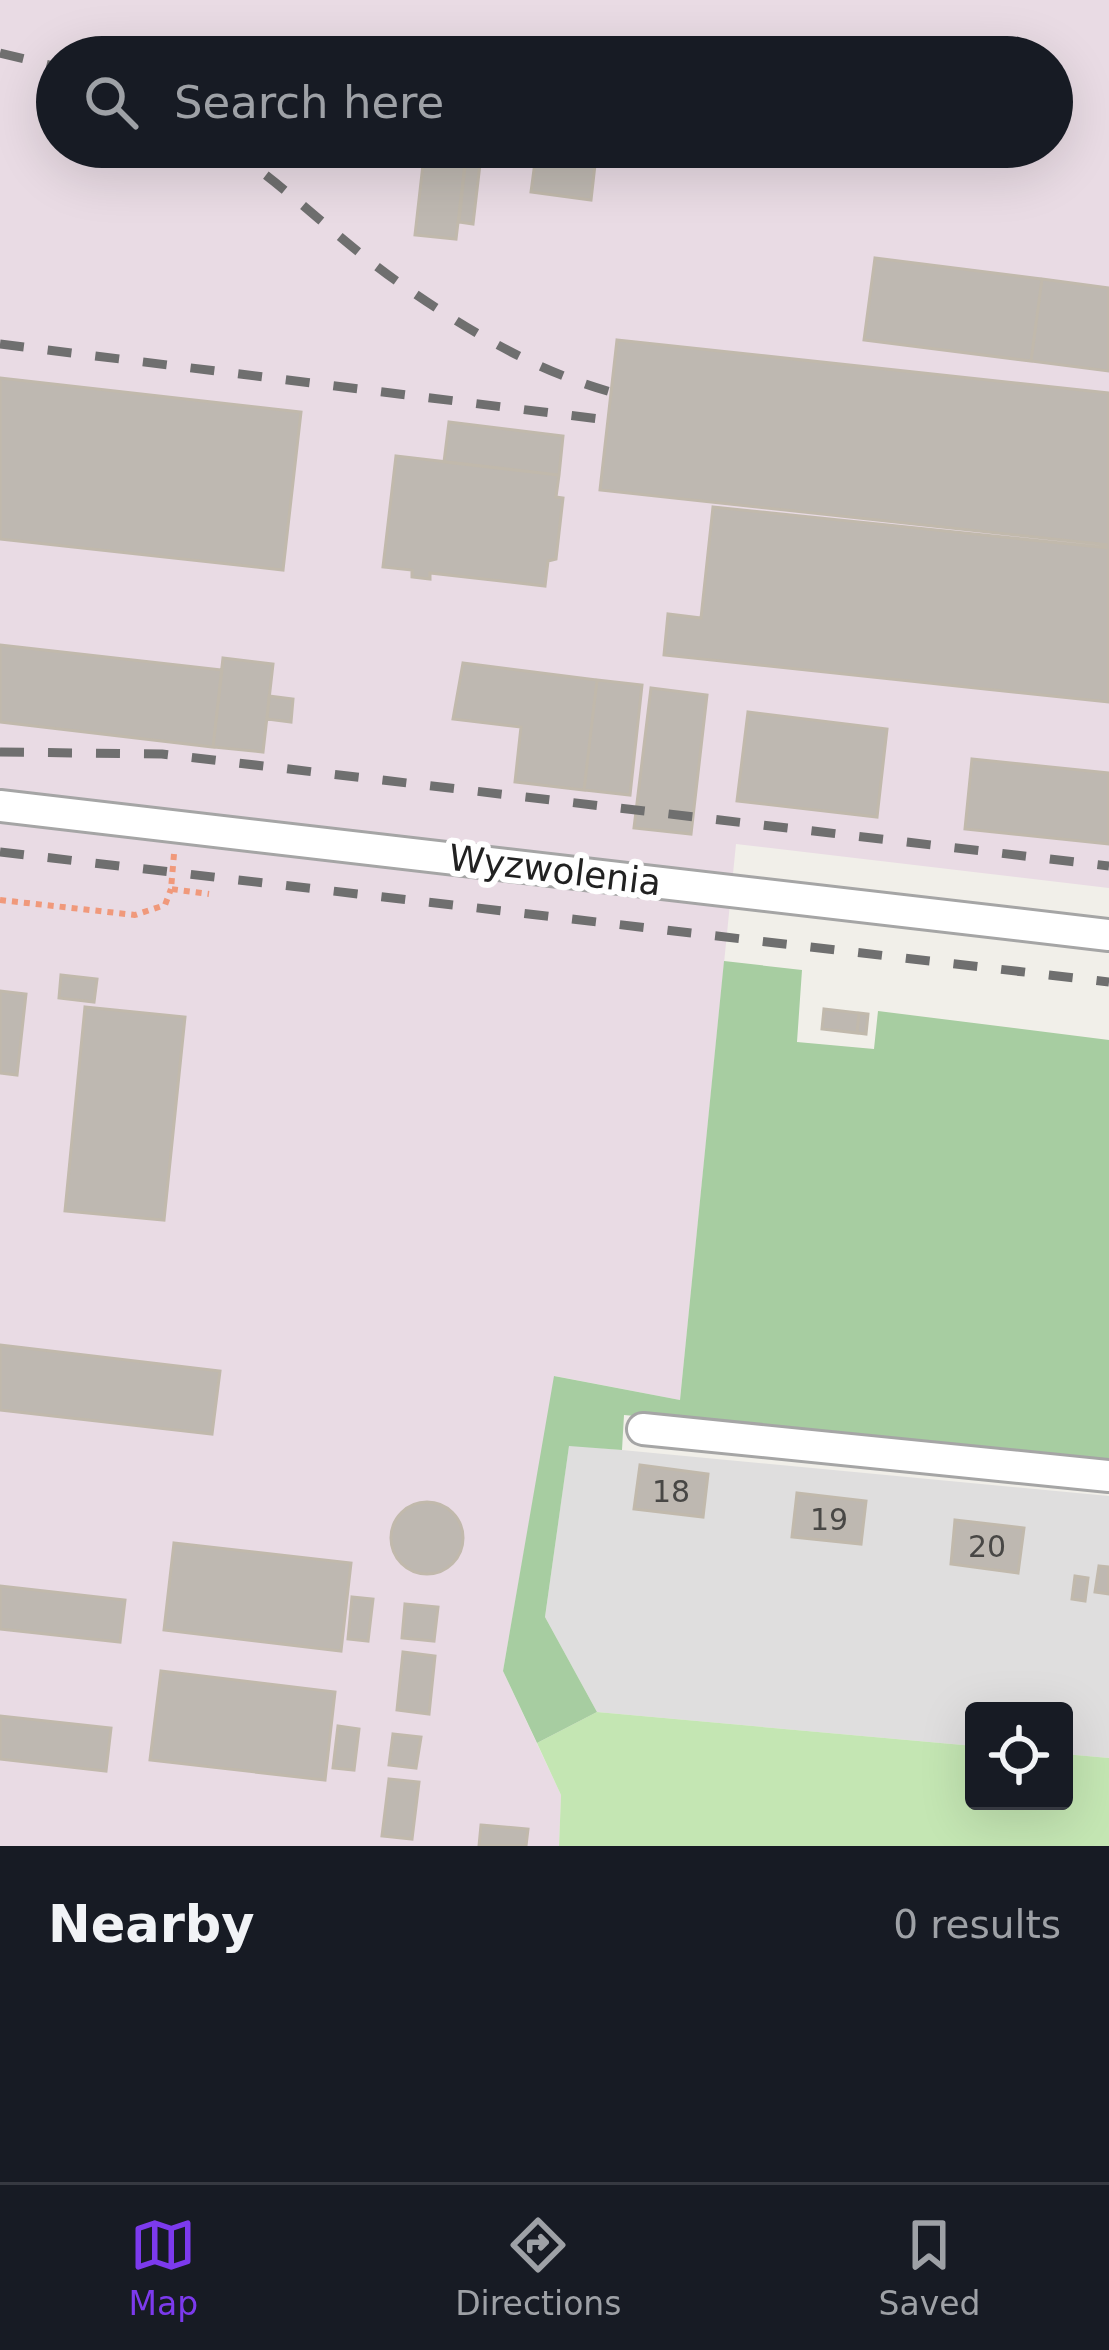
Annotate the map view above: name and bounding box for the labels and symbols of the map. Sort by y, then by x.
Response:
street label: Wyzwolenia [446,837,664,903]
house number: 18 [652,1474,690,1509]
house number: 19 [810,1502,848,1537]
house number: 20 [968,1529,1006,1564]

